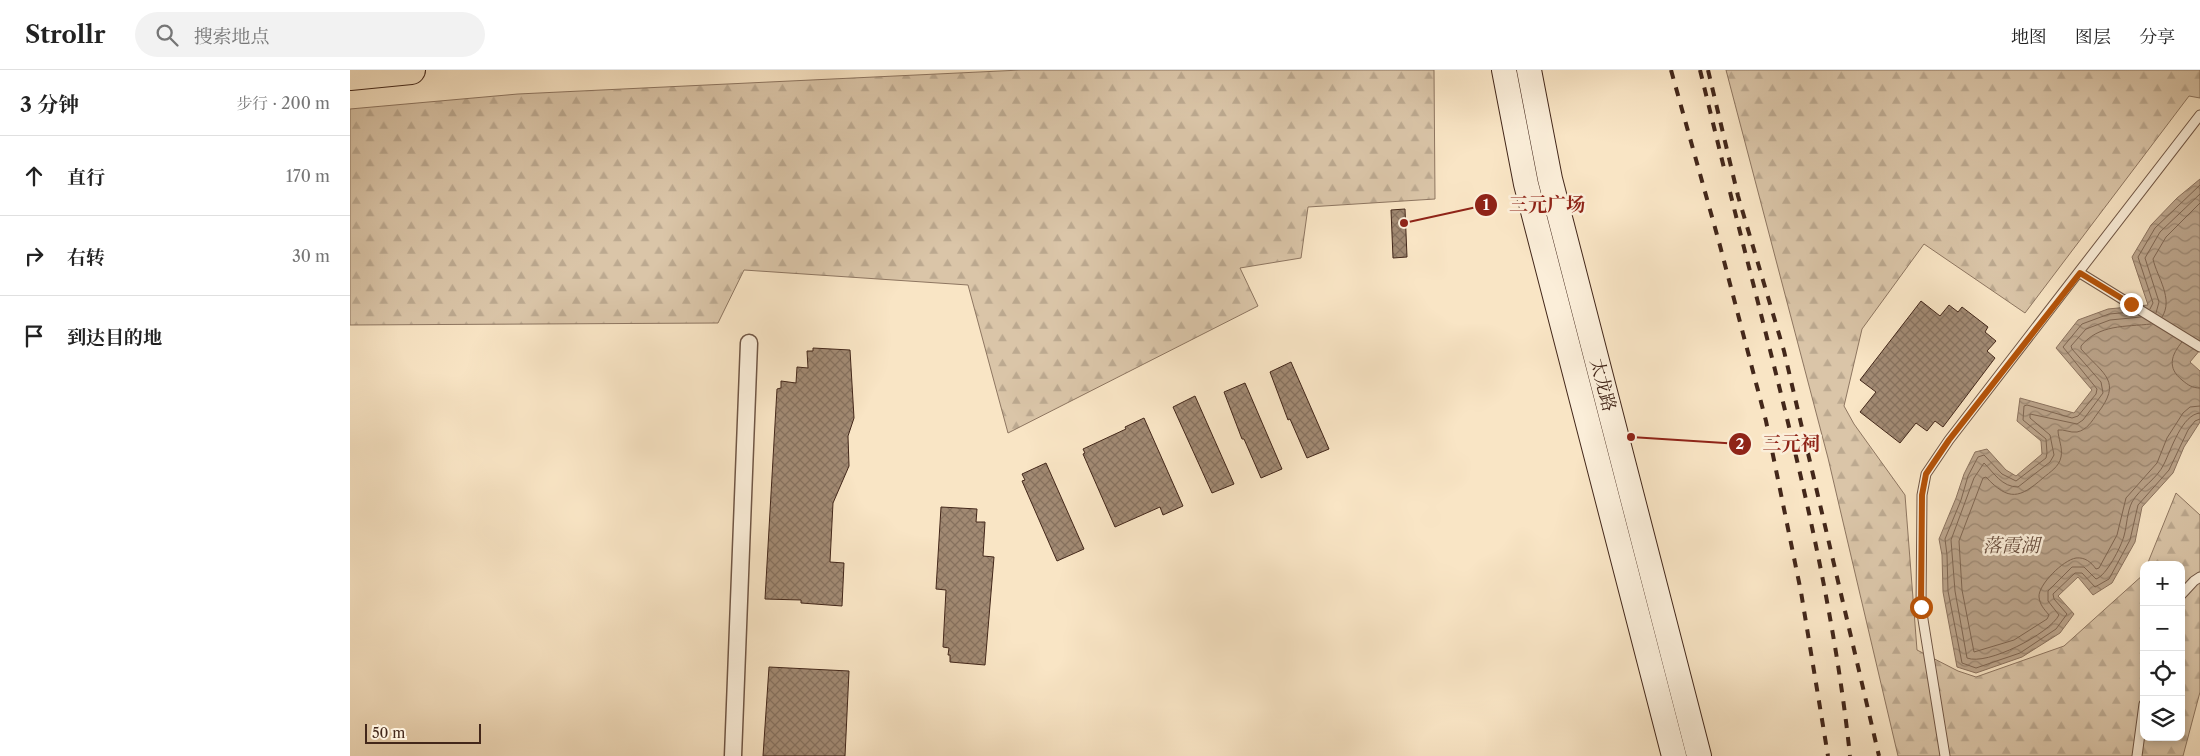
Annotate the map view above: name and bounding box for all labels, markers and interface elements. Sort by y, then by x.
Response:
search box [135,12,485,57]
text: Strollr [25,20,105,49]
icon: search [153,21,181,49]
text: 搜索地点 [193,25,269,48]
text: 地图 [2011,26,2047,48]
text: 图层 [2075,26,2111,48]
text: 分享 [2139,26,2175,48]
text: 3 分钟 [20,92,79,117]
text: 步行 · 200 m [236,93,330,113]
icon: ahead [20,162,48,190]
text: 直行 [67,166,105,189]
text: 170 m [286,166,330,186]
callout: 三元广场 [1474,188,1595,222]
text: 三元广场 [1509,193,1585,216]
text: 1 [1483,195,1490,214]
icon: right [20,242,48,270]
text: 右转 [67,246,105,269]
text: 30 m [292,246,330,266]
route end [2120,293,2143,316]
icon: arrive [20,322,48,350]
text: 到达目的地 [67,326,162,349]
street label: 太龙路 [1585,356,1621,414]
callout: 三元祠 [1728,427,1830,461]
text: 三元祠 [1762,432,1820,455]
text: 2 [1736,434,1745,453]
water label: 落霞湖 [1982,534,2042,557]
map controls [2140,561,2185,741]
button: + [2140,561,2185,606]
route start [1910,596,1933,619]
button: − [2140,606,2185,651]
button: locate [2140,651,2185,696]
button: layers [2140,696,2185,741]
scale bar [365,721,481,744]
text: 50 m [372,724,405,742]

